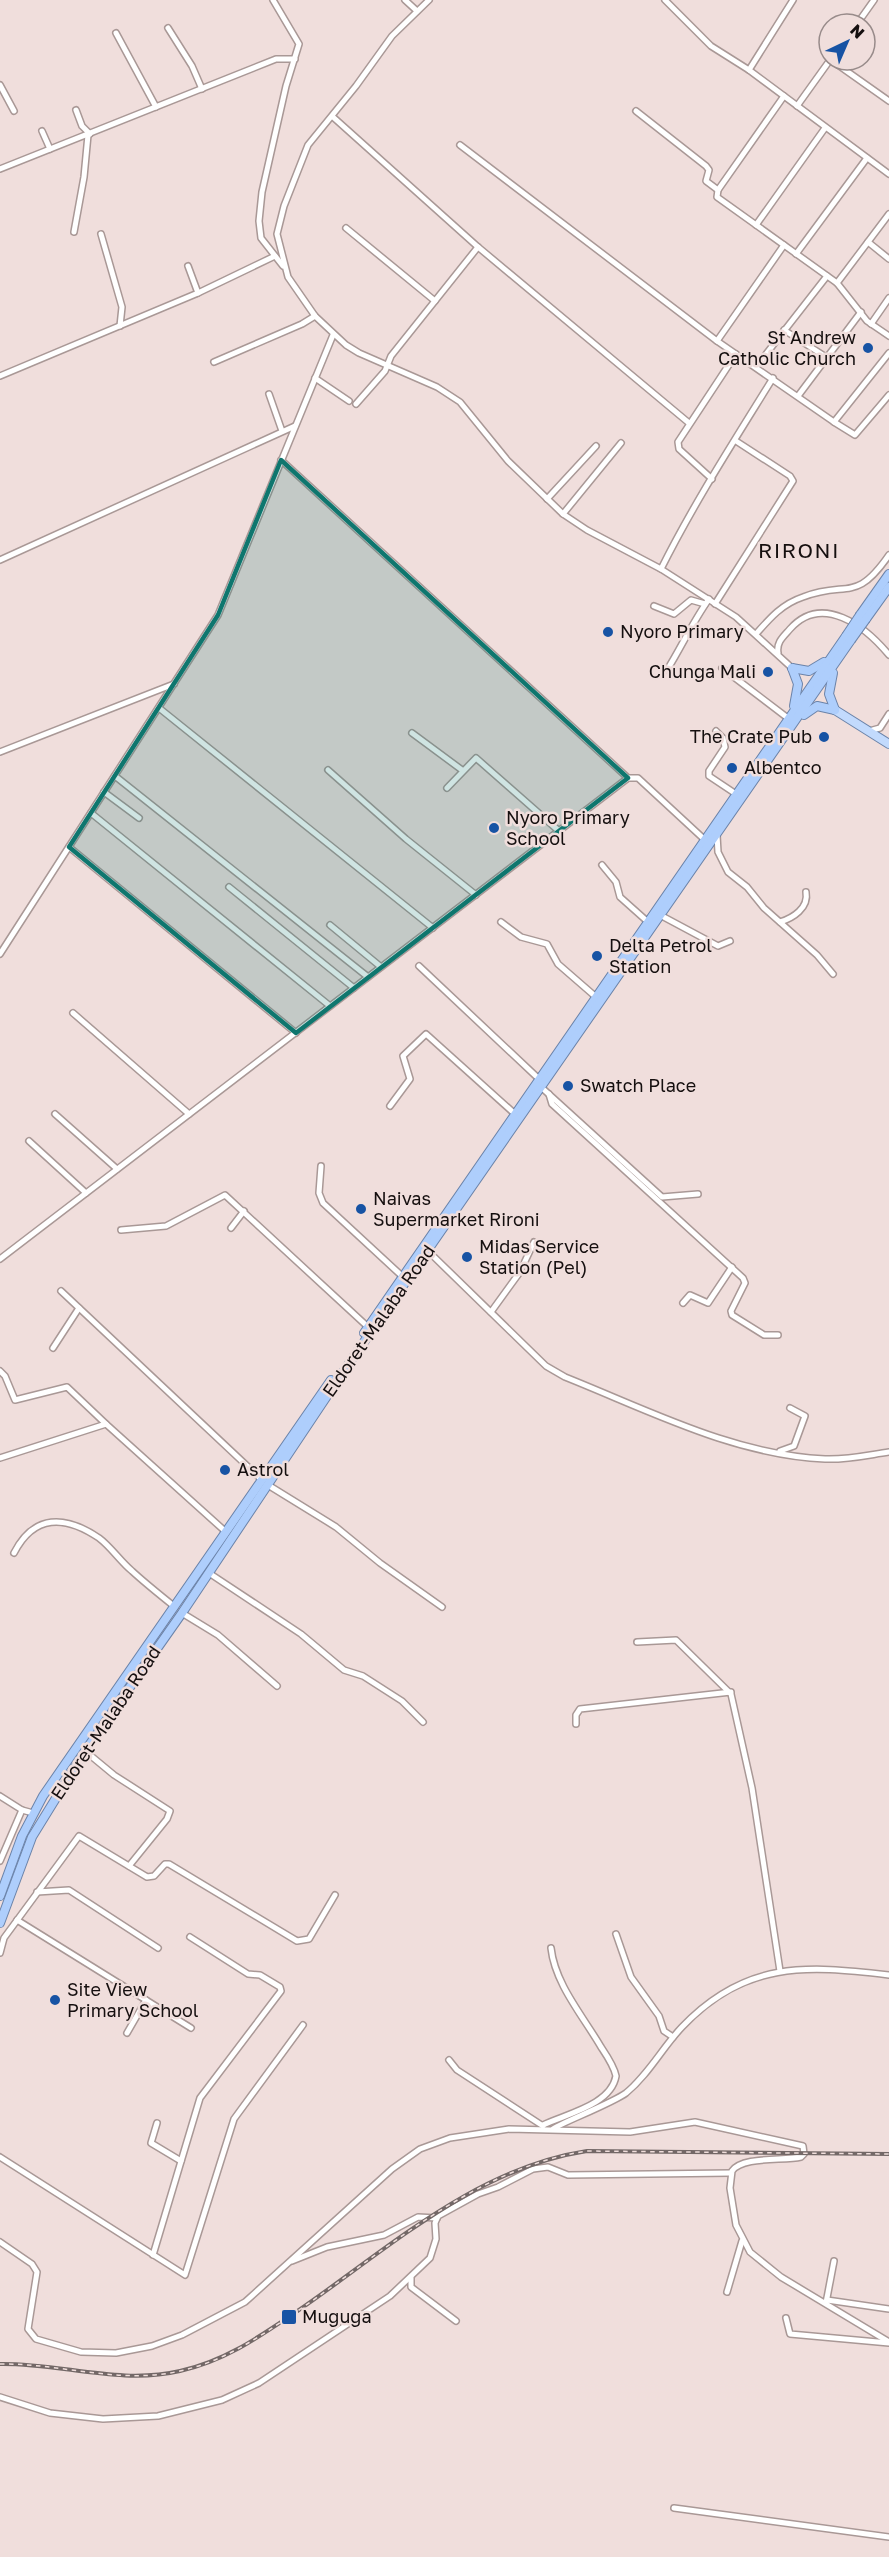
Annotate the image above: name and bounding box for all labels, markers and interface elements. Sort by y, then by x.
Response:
north arrow [817,12,877,72]
text: N [846,20,869,43]
place label: St Andrew Catholic Church [718,326,856,369]
marker: St Andrew Catholic Church [861,341,875,355]
district label: RIRONI [758,537,840,563]
place label: Nyoro Primary [620,620,744,642]
marker: Nyoro Primary [601,625,615,639]
place label: Chunga Mali [649,660,756,682]
marker: Chunga Mali [761,665,775,679]
place label: The Crate Pub [690,725,812,747]
marker: The Crate Pub [817,730,831,744]
place label: Albentco [744,756,822,778]
marker: Albentco [725,761,739,775]
place label: Nyoro Primary School [506,806,630,849]
marker: Nyoro Primary School [487,821,501,835]
place label: Delta Petrol Station [609,934,712,977]
marker: Delta Petrol Station [590,949,604,963]
place label: Swatch Place [580,1074,696,1096]
marker: Swatch Place [561,1079,575,1093]
place label: Naivas Supermarket Rironi [373,1187,540,1230]
marker: Naivas Supermarket Rironi [354,1202,368,1216]
place label: Midas Service Station (Pel) [479,1235,599,1278]
street label: Eldoret-Malaba Road [317,1240,439,1401]
marker: Midas Service Station (Pel) [460,1250,474,1264]
place label: Astrol [237,1458,289,1480]
marker: Astrol [218,1463,232,1477]
street label: Eldoret-Malaba Road [45,1641,165,1804]
place label: Site View Primary School [67,1978,199,2021]
marker: Site View Primary School [48,1993,62,2007]
place label: Muguga [302,2305,372,2327]
marker: Muguga [280,2308,298,2326]

